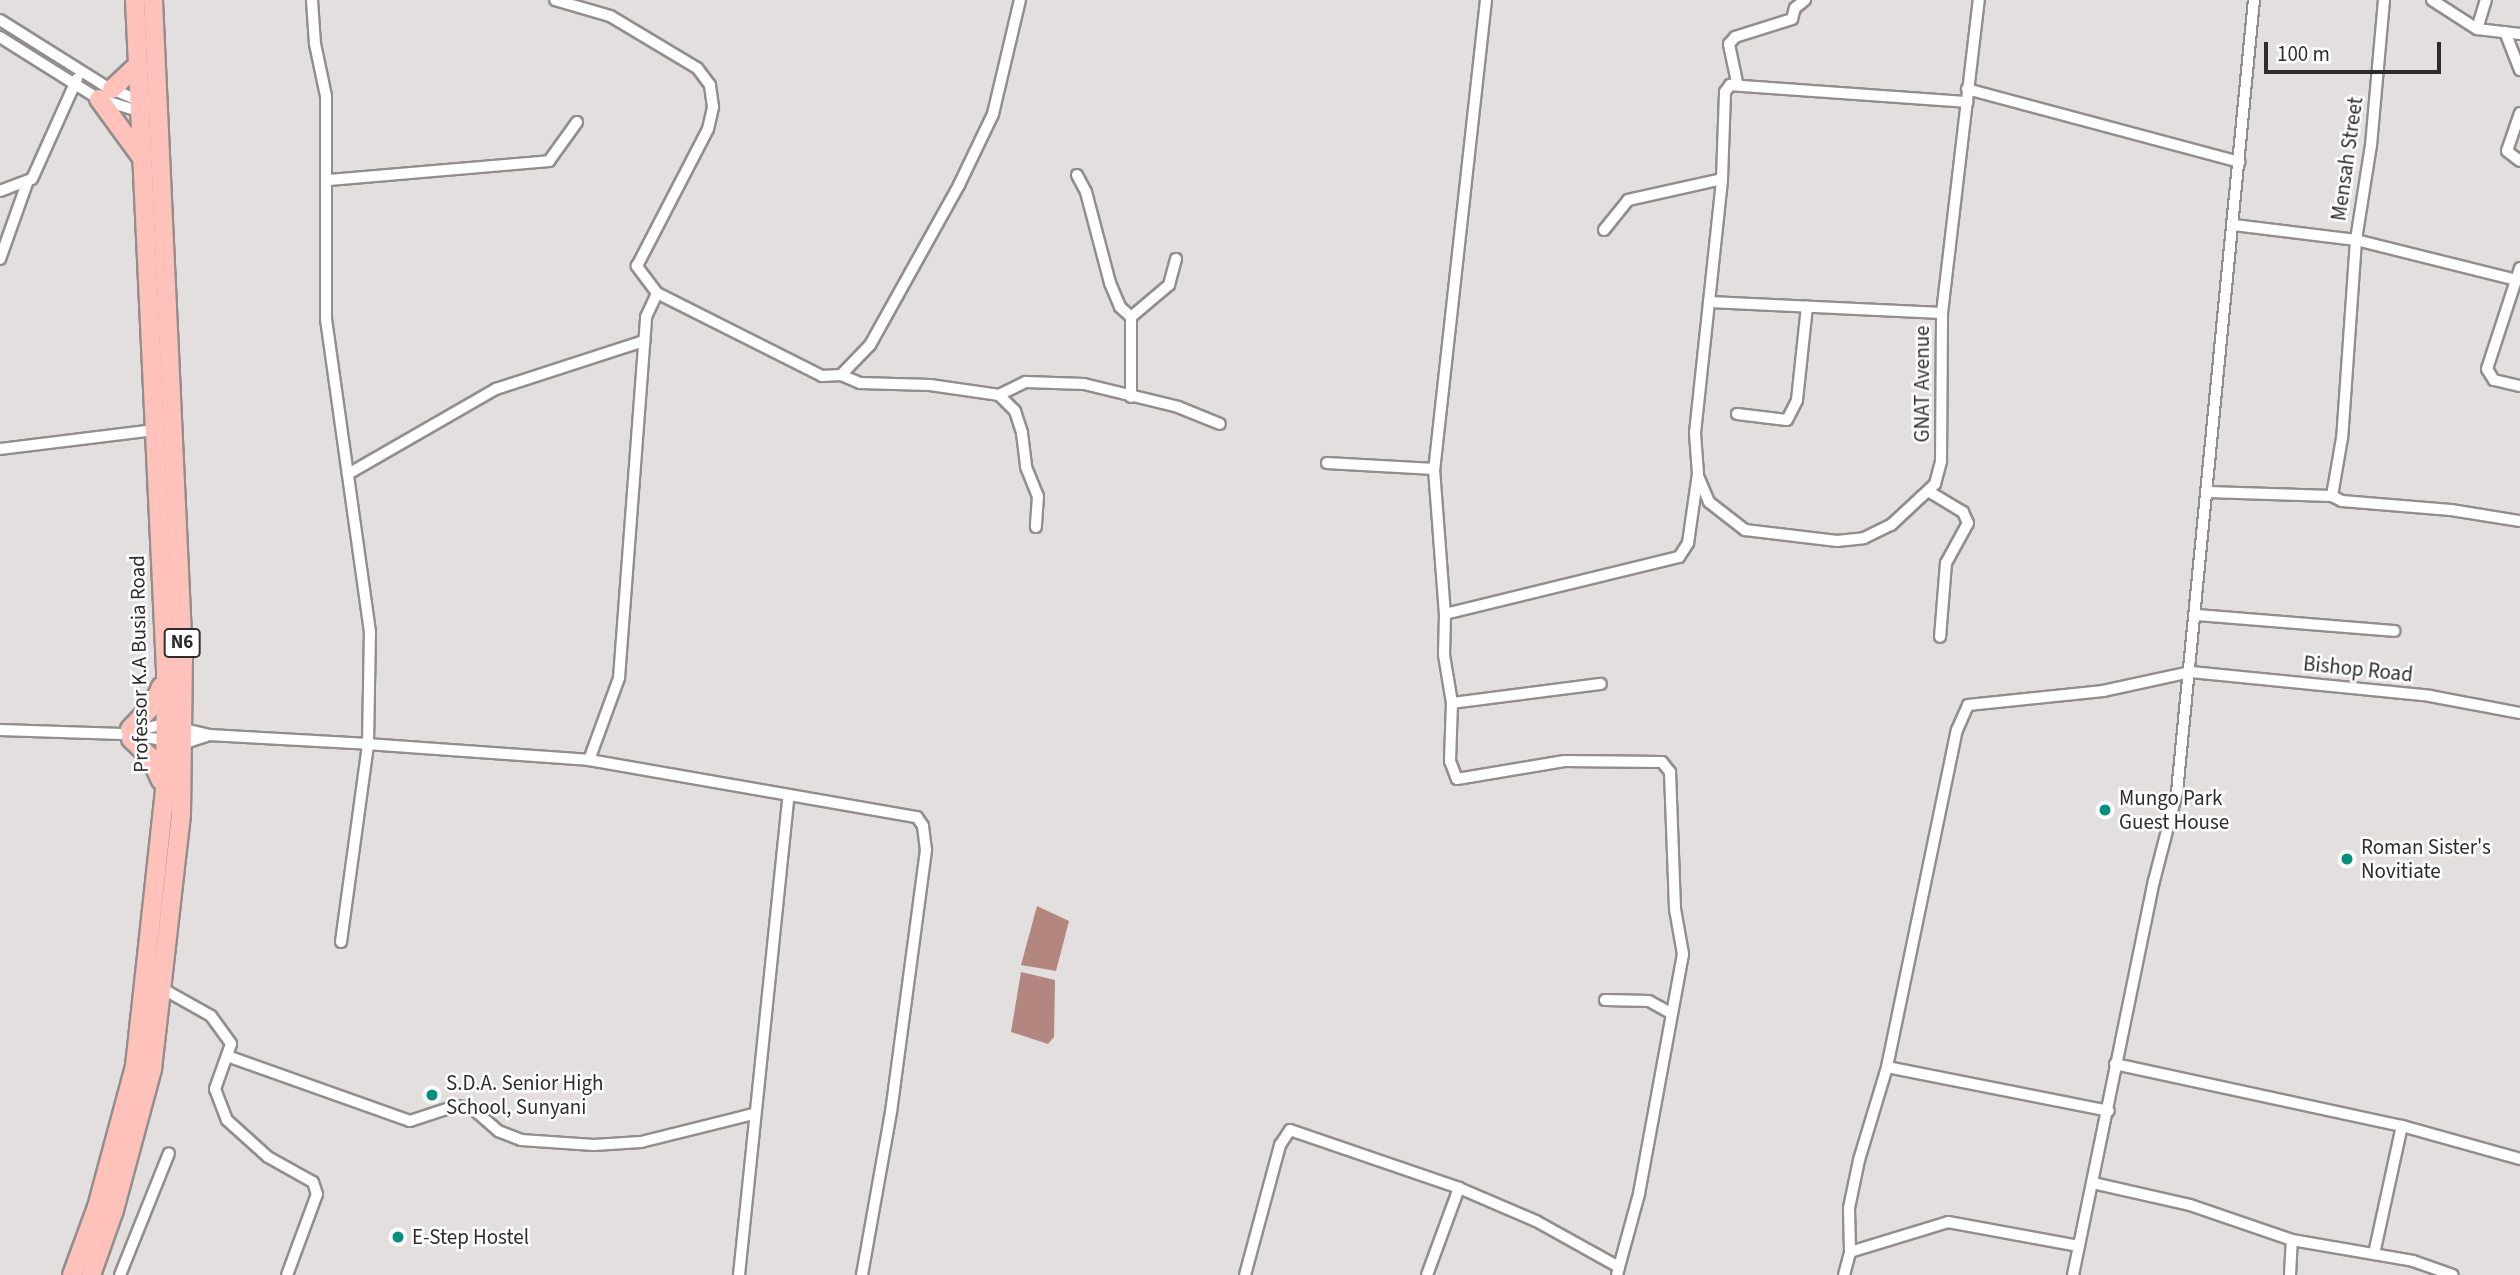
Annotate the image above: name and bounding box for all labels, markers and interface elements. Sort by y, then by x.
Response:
scale bar [2268,28,2445,72]
text: 100 m [2277,39,2330,69]
street label: Mensah Street [2326,95,2368,223]
street label: GNAT Avenue [1909,326,1935,442]
street label: Professor K.A Busia Road [125,555,153,773]
road number: N6 [163,628,201,658]
street label: Bishop Road [2302,651,2414,687]
place label: Mungo Park Guest House [2119,785,2229,835]
marker: Mungo Park Guest House [2097,802,2113,818]
place label: Roman Sister's Novitiate [2361,834,2491,884]
marker: Roman Sister's Novitiate [2339,851,2355,867]
place label: S.D.A. Senior High School, Sunyani [446,1070,603,1120]
marker: S.D.A. Senior High School, Sunyani [424,1087,440,1103]
place label: E-Step Hostel [412,1224,529,1250]
marker: E-Step Hostel [390,1229,406,1245]

